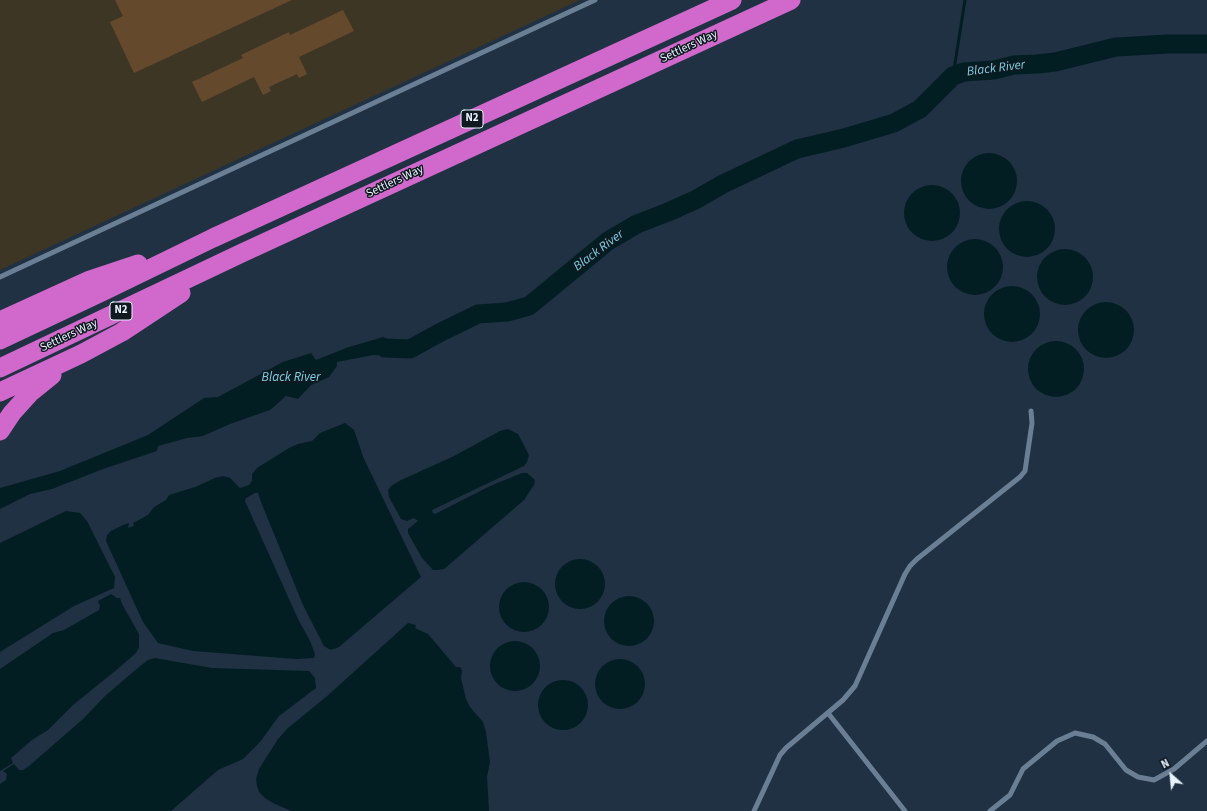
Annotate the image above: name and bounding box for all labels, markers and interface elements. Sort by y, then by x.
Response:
street label: Settlers Way [658,27,720,67]
water label: Black River [966,58,1026,80]
road number: N2 [461,110,483,128]
street label: Settlers Way [364,162,426,202]
water label: Black River [571,227,627,275]
road number: N2 [110,302,132,320]
street label: Settlers Way [38,316,100,356]
water label: Black River [262,370,320,386]
north arrow [1151,755,1191,795]
text: N [1159,756,1172,772]

